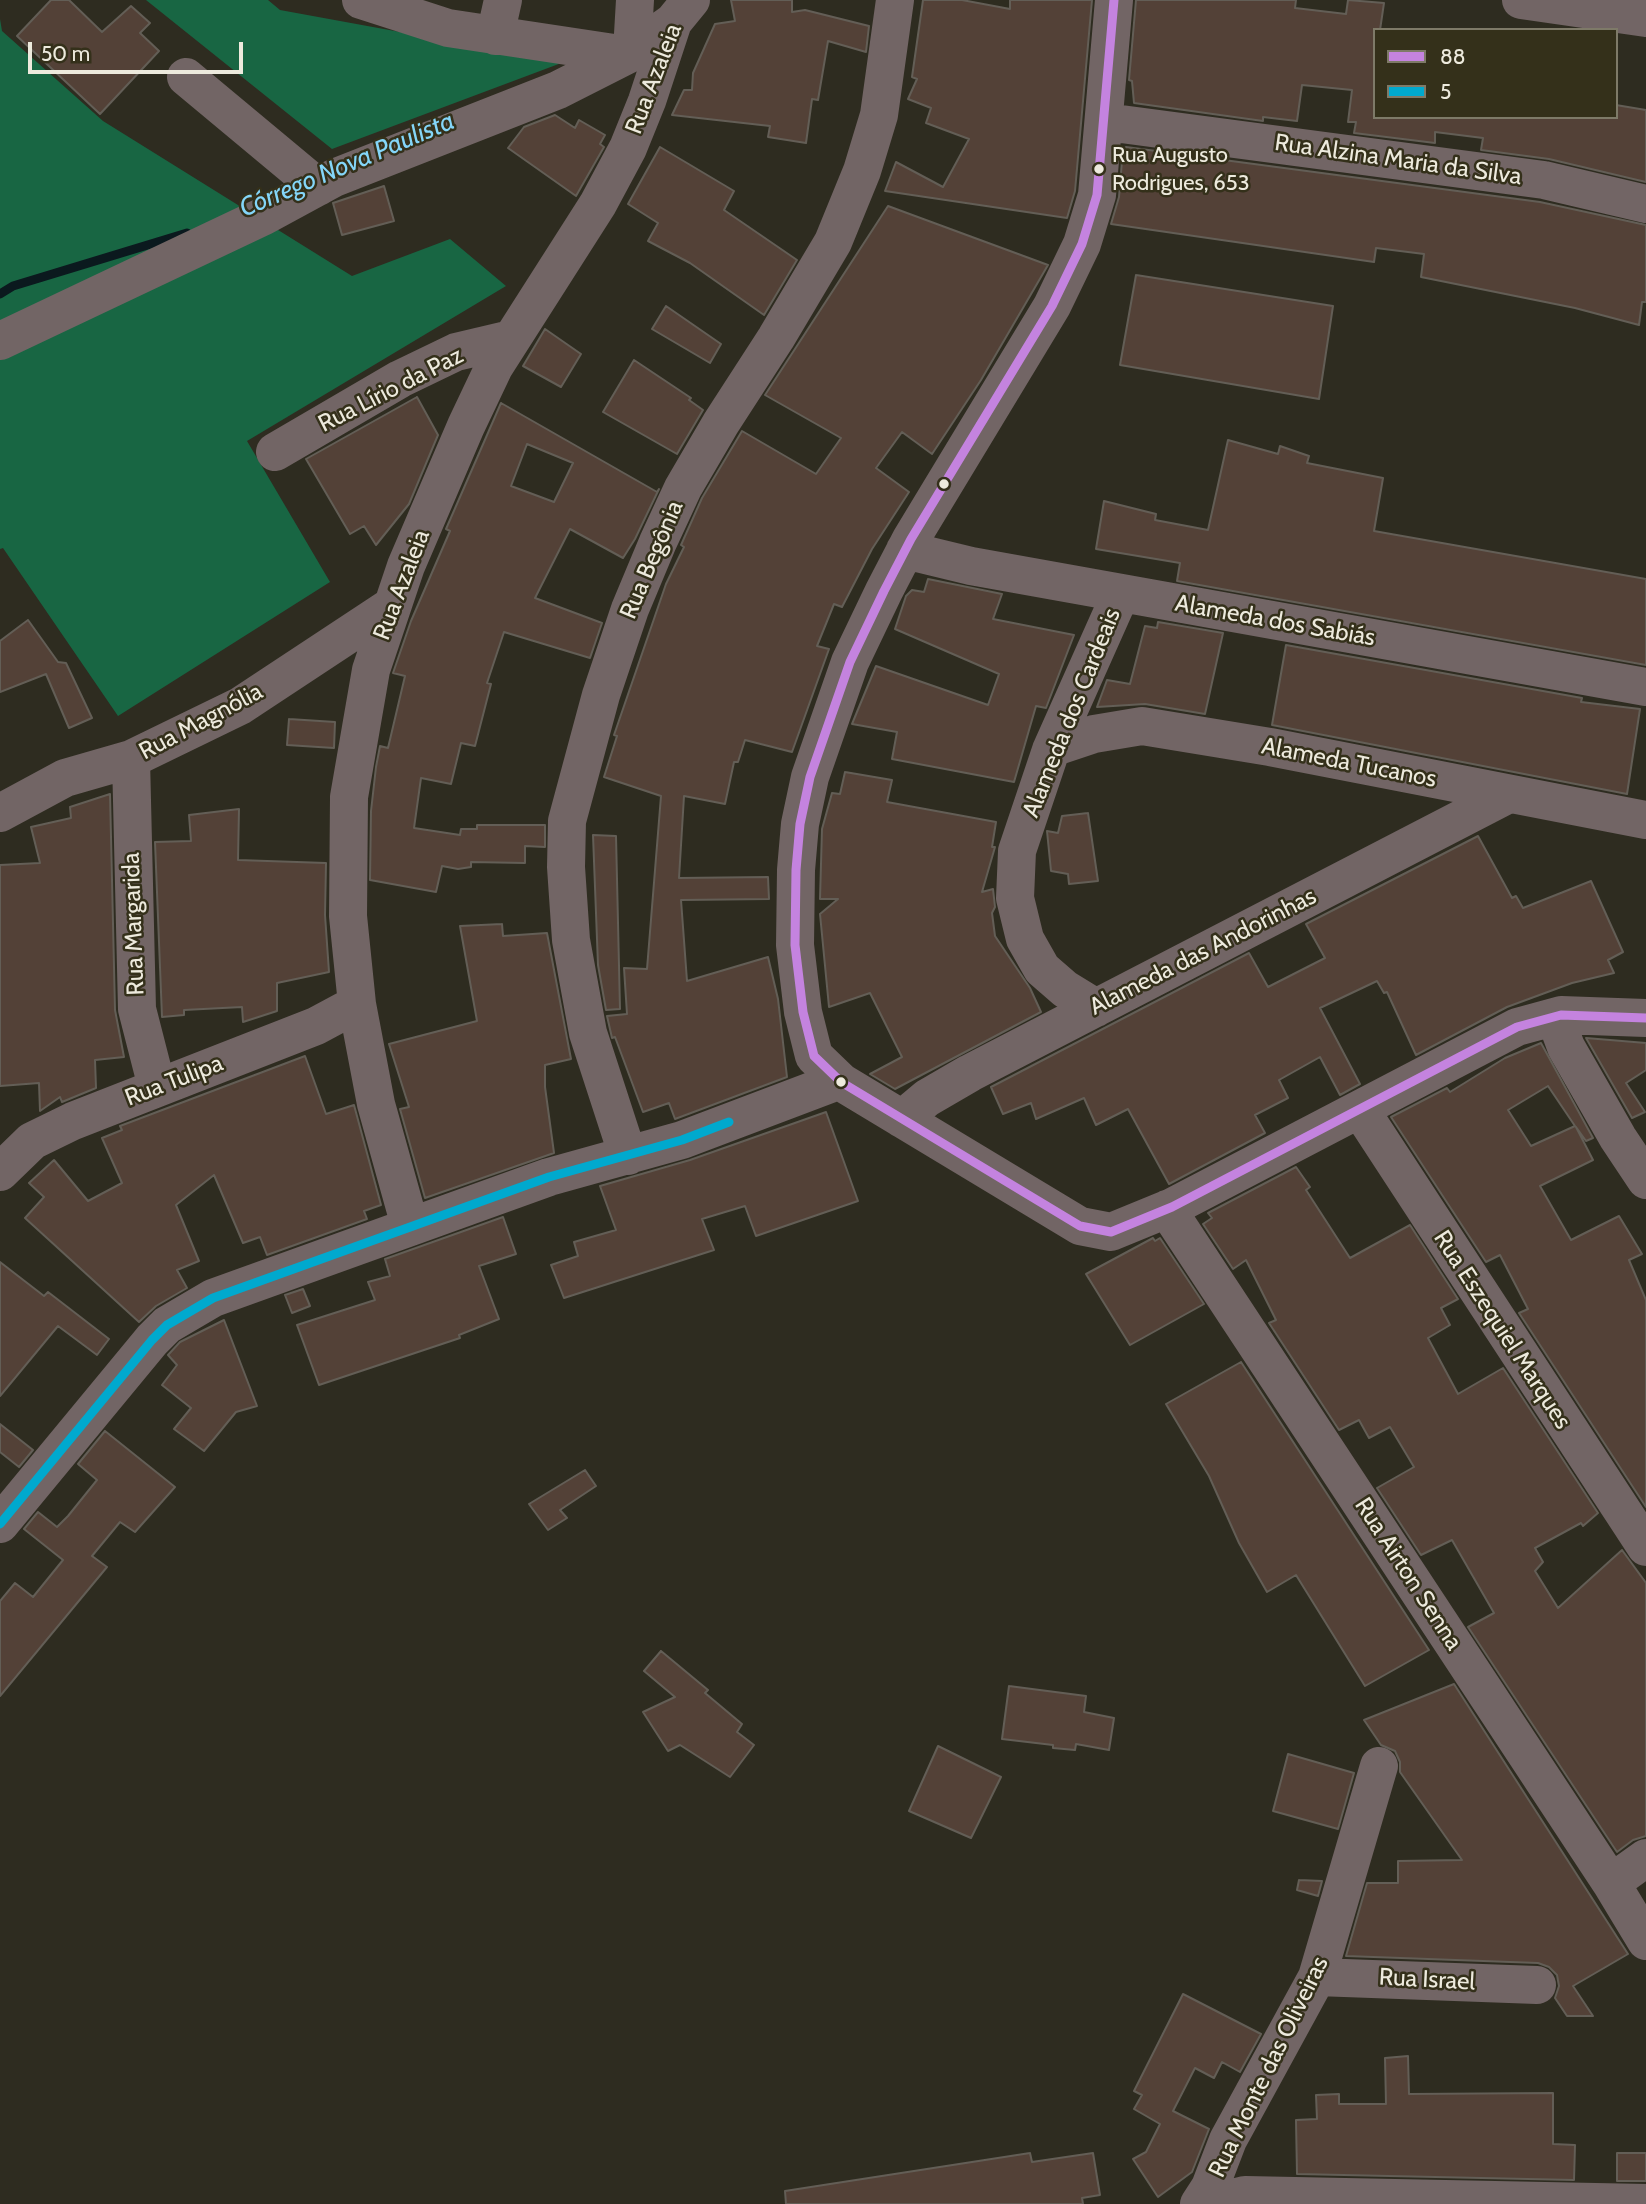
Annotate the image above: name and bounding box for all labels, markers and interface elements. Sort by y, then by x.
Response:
street label: Rua Azaleia [620,20,688,138]
scale bar [32,28,247,72]
legend [1373,28,1618,119]
text: 50 m [41,41,90,66]
text: 88 [1440,44,1465,69]
text: 5 [1440,79,1451,104]
water label: Córrego Nova Paulista [235,106,459,224]
street label: Rua Alzina Maria da Silva [1273,128,1523,192]
place label: Rua Augusto Rodrigues, 653 [1112,143,1250,194]
marker: Rua Augusto Rodrigues, 653 [1092,162,1106,176]
street label: Rua Lírio da Paz [314,341,468,439]
unlabelled marker [937,477,951,491]
street label: Rua Begônia [614,497,690,623]
street label: Rua Azaleia [368,526,436,644]
street label: Alameda dos Sabiás [1173,589,1377,653]
street label: Alameda dos Cardeais [1017,604,1127,822]
street label: Rua Magnólia [134,678,268,766]
street label: Alameda Tucanos [1259,732,1439,794]
street label: Rua Margarida [117,852,151,996]
street label: Alameda das Andorinhas [1085,882,1321,1022]
street label: Rua Tulipa [121,1049,227,1113]
unlabelled marker [834,1075,848,1089]
street label: Rua Eszequiel Marques [1427,1225,1577,1435]
street label: Rua Airton Senna [1348,1492,1468,1656]
street label: Rua Monte das Oliveiras [1203,1952,1335,2182]
street label: Rua Israel [1378,1963,1476,1997]

